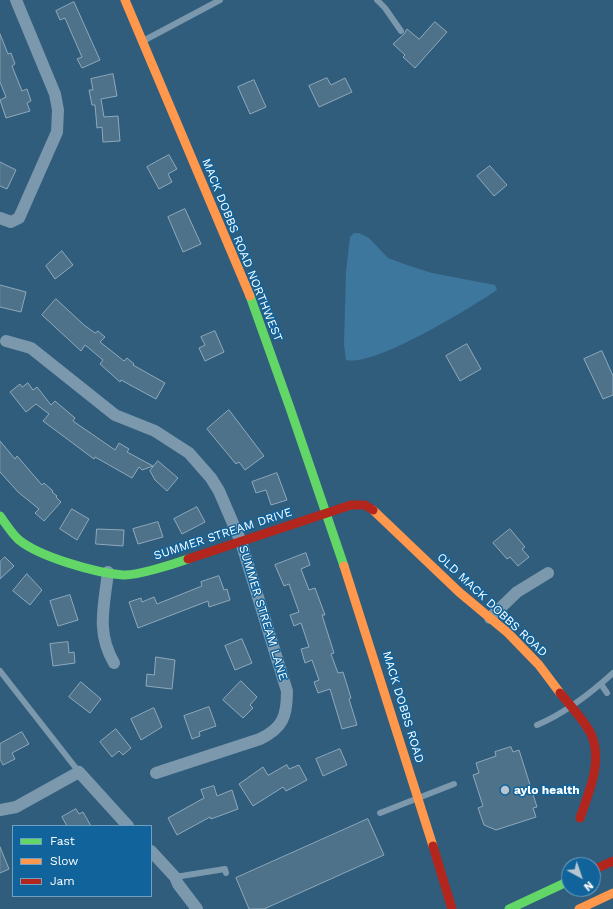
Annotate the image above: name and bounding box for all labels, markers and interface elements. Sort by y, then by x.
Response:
street label: MACK DOBBS ROAD NORTHWEST [199,157,285,343]
street label: SUMMER STREAM DRIVE [152,505,294,563]
street label: SUMMER STREAM LANE [236,544,290,682]
street label: OLD MACK DOBBS ROAD [434,550,550,660]
street label: MACK DOBBS ROAD [379,649,427,765]
place label: aylo health [514,783,580,797]
marker: aylo health [499,784,511,796]
legend [12,825,152,897]
text: Fast [50,834,75,848]
text: Slow [50,854,78,868]
north arrow [561,857,601,897]
text: Jam [50,874,75,888]
text: N [581,878,596,893]

